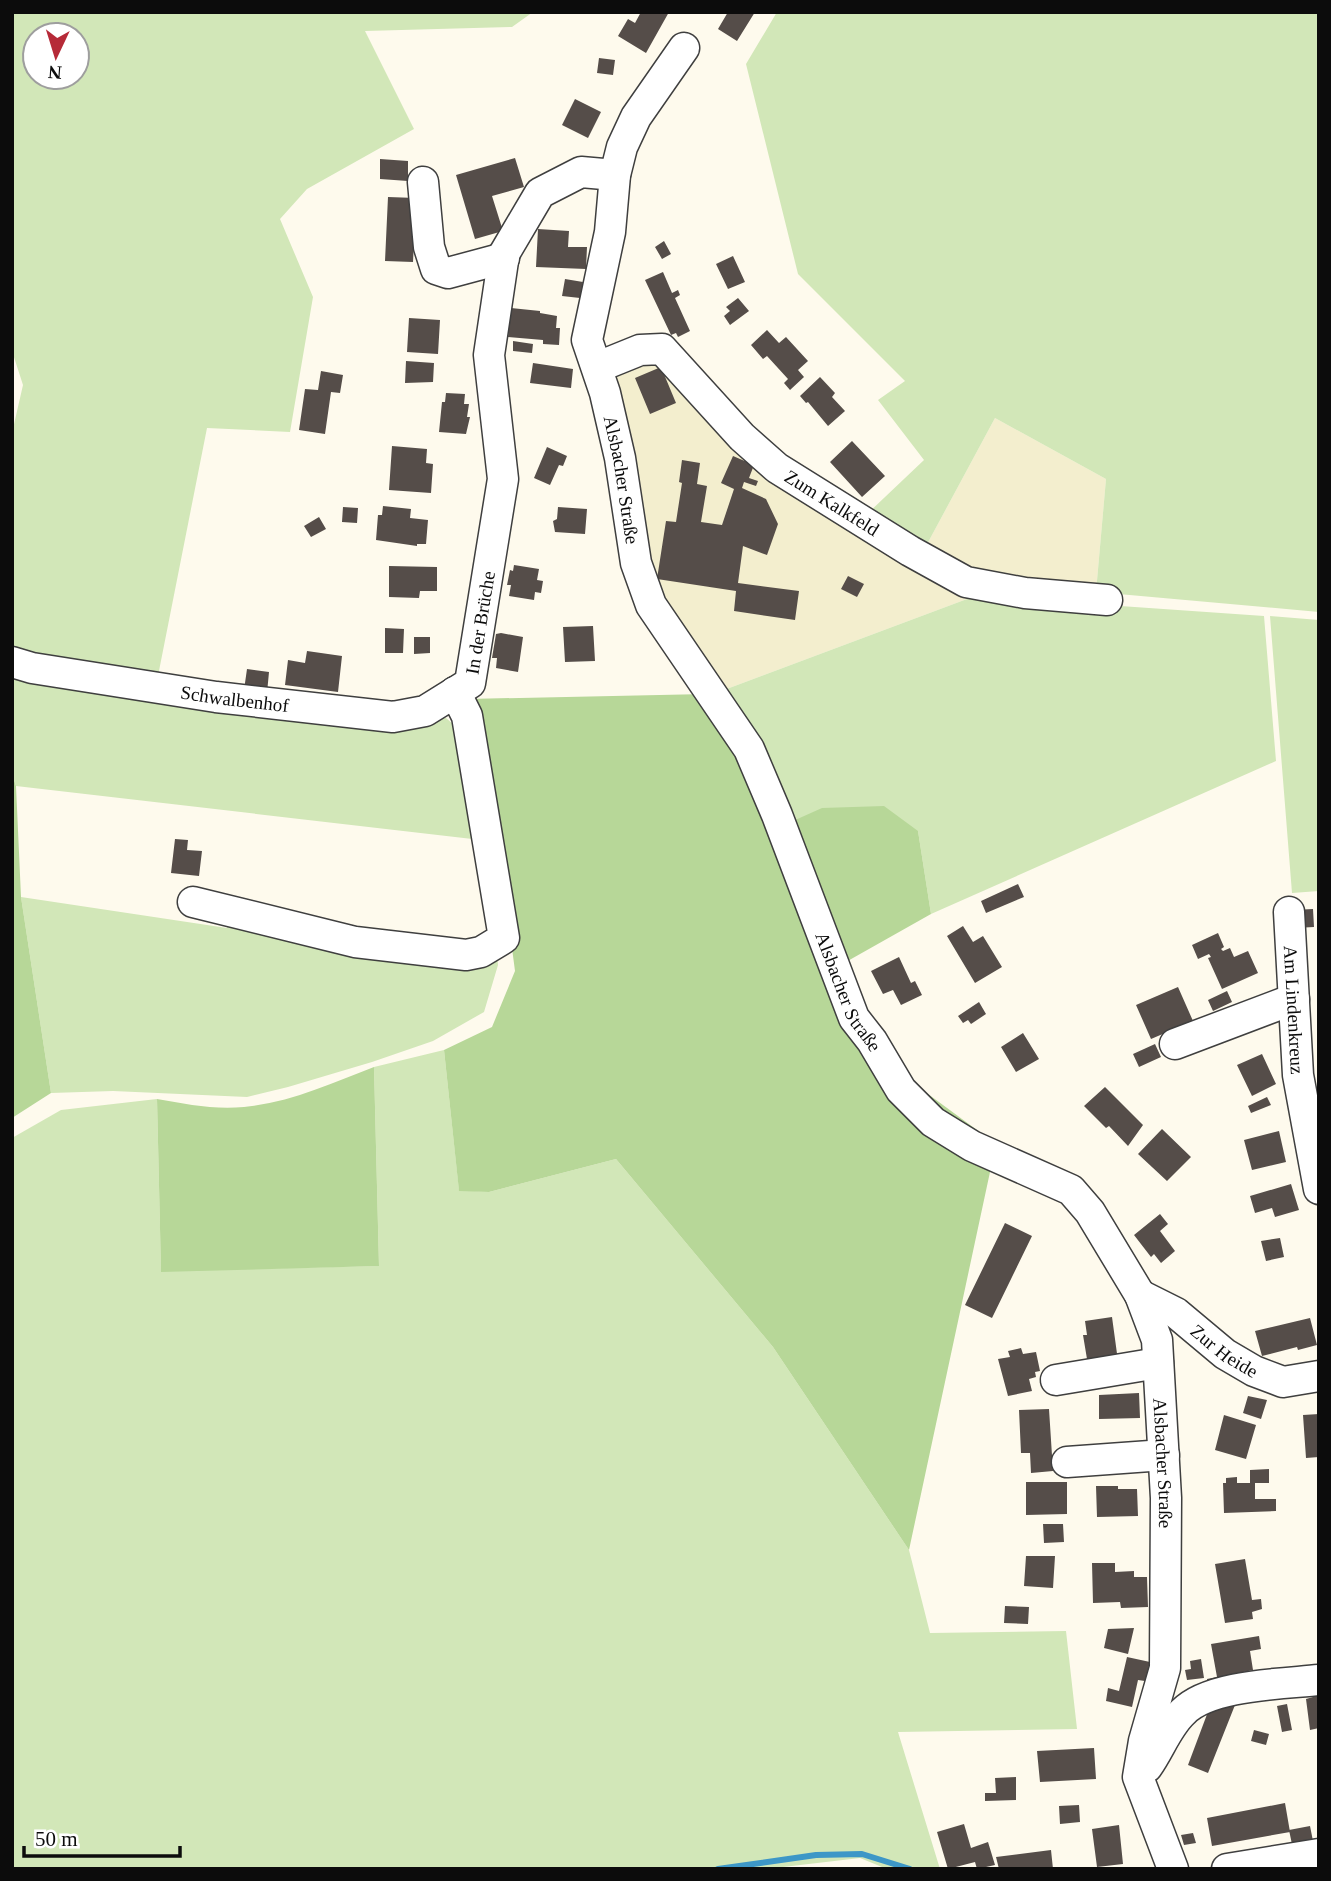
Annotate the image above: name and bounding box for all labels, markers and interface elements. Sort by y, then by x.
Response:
north arrow [21,21,91,91]
text: N [47,61,62,83]
street label: Alsbacher Straße [599,413,643,546]
street label: Zum Kalkfeld [781,466,883,540]
street label: In der Brüche [462,569,499,676]
street label: Schwalbenhof [179,682,291,716]
street label: Alsbacher Straße [811,929,886,1055]
street label: Am Lindenkreuz [1280,945,1308,1075]
street label: Zur Heide [1187,1320,1262,1382]
street label: Alsbacher Straße [1149,1397,1176,1528]
scale bar [24,1814,180,1858]
text: 50 m [35,1827,78,1851]

